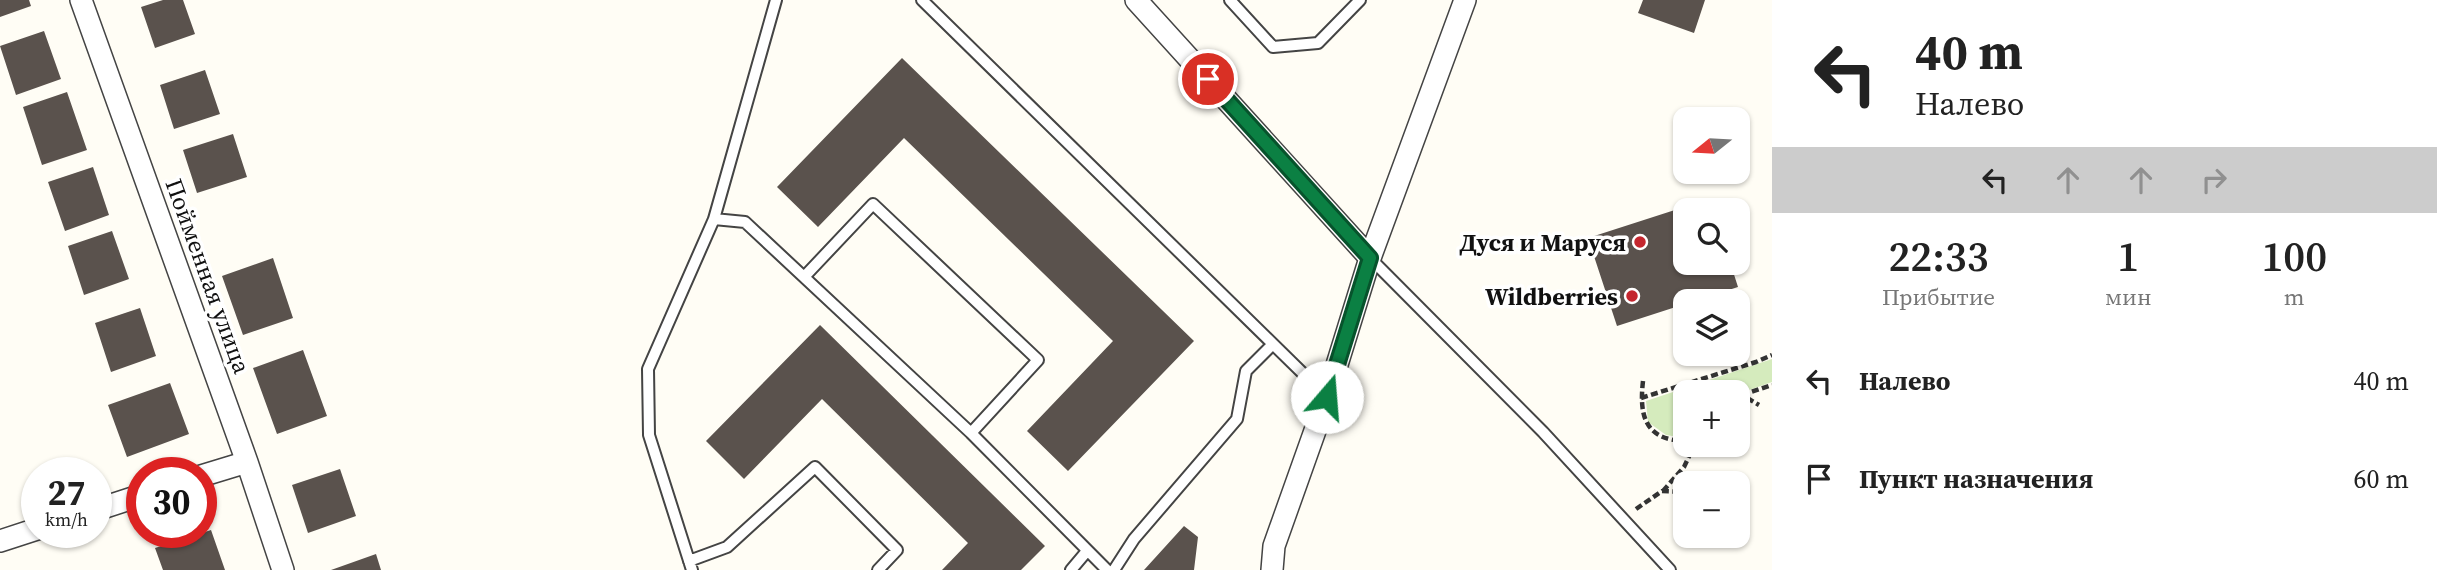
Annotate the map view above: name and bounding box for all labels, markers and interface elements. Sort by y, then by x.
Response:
text: 40 m [1915,18,2023,85]
icon: left [1800,28,1891,119]
pin [1178,49,1238,109]
icon: arrive [1189,60,1227,98]
text: Налево [1915,82,2024,126]
north arrow [1673,107,1750,184]
map controls [1673,107,1750,548]
icon: left [1976,161,2014,199]
icon: ahead [2049,161,2087,199]
icon: ahead [2122,161,2160,199]
icon: right [2195,161,2233,199]
street label: Пойменная улица [157,174,259,379]
button: search [1673,198,1750,275]
place label: Дуся и Маруся [1459,226,1626,259]
text: 22:33 [1889,227,1989,285]
text: 1 [2117,227,2139,285]
text: 100 [2261,227,2327,285]
marker: Дуся и Маруся [1632,234,1648,250]
place label: Wildberries [1485,280,1618,313]
text: Прибытие [1882,281,1995,313]
text: мин [2105,281,2152,313]
text: m [2284,281,2305,313]
marker: Wildberries [1624,288,1640,304]
button: layers [1673,289,1750,366]
position arrow [1290,360,1364,434]
icon: left [1800,362,1838,400]
text: Налево [1859,363,1950,399]
text: 40 m [2354,363,2409,399]
button: + [1673,380,1750,457]
speed limit sign: 30 [126,457,217,548]
icon: arrive [1800,460,1838,498]
text: Пункт назначения [1859,461,2093,497]
text: 60 m [2354,461,2409,497]
text: 27 [48,469,85,517]
button: − [1673,471,1750,548]
text: km/h [45,507,88,532]

